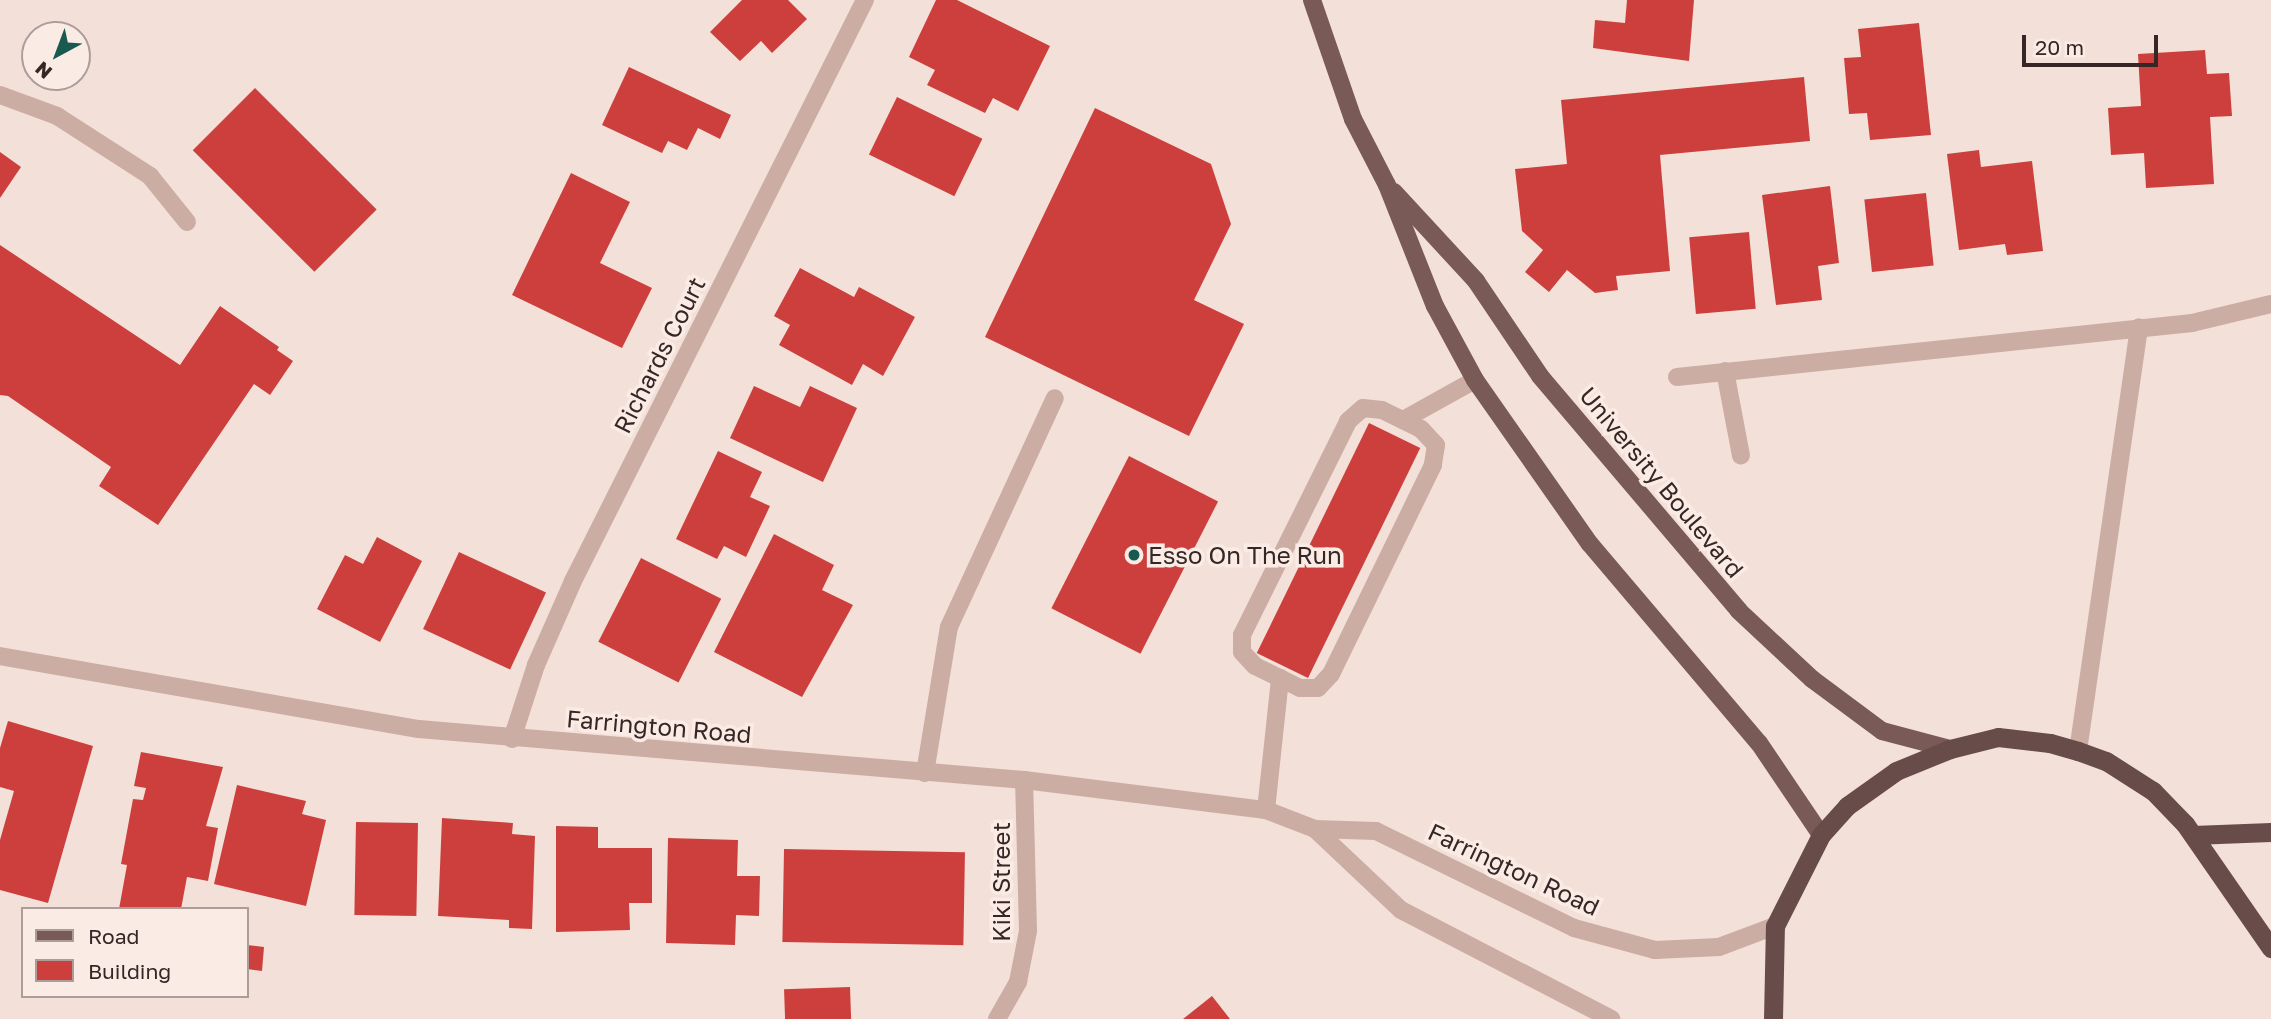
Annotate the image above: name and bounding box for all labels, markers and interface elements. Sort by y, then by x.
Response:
north arrow [21,21,91,91]
scale bar [2026,21,2162,65]
text: 20 m [2035,34,2084,60]
text: N [30,57,56,84]
street label: Richards Court [607,272,711,438]
street label: University Boulevard [1574,381,1750,583]
place label: Esso On The Run [1148,541,1342,569]
marker: Esso On The Run [1126,547,1142,563]
street label: Farrington Road [565,704,753,748]
street label: Farrington Road [1424,817,1604,921]
street label: Kiki Street [987,822,1015,942]
legend [21,907,248,998]
text: Road [88,923,139,949]
text: Building [88,958,171,984]

